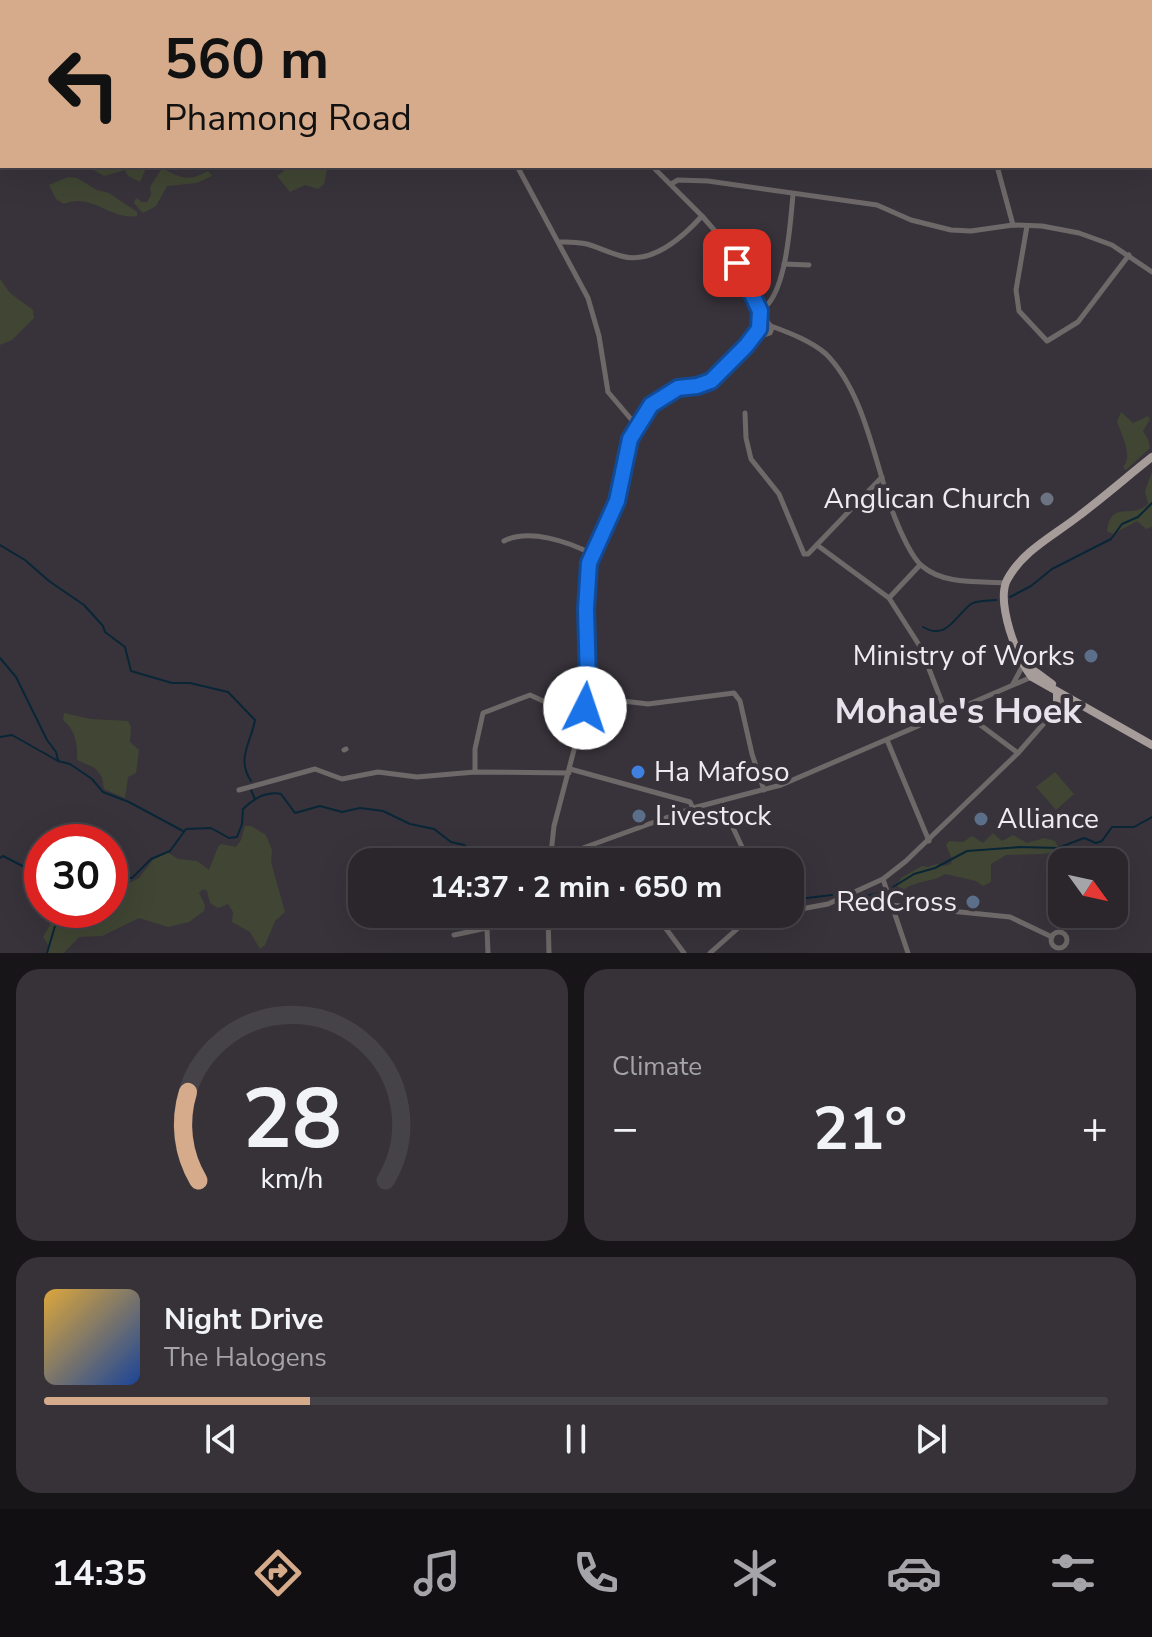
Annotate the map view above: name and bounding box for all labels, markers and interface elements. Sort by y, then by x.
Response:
text: 560 m [164,21,329,98]
icon: left [32,32,136,136]
text: Phamong Road [164,94,412,143]
pin [703,229,771,297]
icon: arrive [715,241,759,285]
place label: Anglican Church [824,480,1031,518]
marker: Anglican Church [1038,490,1056,508]
place label: Ministry of Works [853,637,1075,675]
marker: Ministry of Works [1082,647,1100,665]
position arrow [543,666,627,750]
district label: Mohale's Hoek [835,687,1082,736]
place label: Ha Mafoso [654,753,790,791]
marker: Ha Mafoso [629,763,647,781]
place label: Livestock [655,797,772,835]
place label: Alliance [997,800,1099,838]
marker: Livestock [630,807,648,825]
marker: Alliance [972,810,990,828]
speed limit sign: 30 [24,824,128,928]
north arrow [1048,848,1128,928]
map controls [1048,848,1128,928]
text: 14:37 · 2 min · 650 m [430,867,722,908]
place label: RedCross [836,883,957,921]
marker: RedCross [964,893,982,911]
text: Climate [612,1049,702,1084]
text: 28 [242,1063,342,1176]
text: 21° [813,1088,907,1170]
text: − [612,1099,638,1159]
text: + [1082,1099,1108,1159]
text: km/h [261,1159,323,1198]
text: Night Drive [164,1299,323,1340]
text: The Halogens [164,1340,327,1375]
icon: previous [199,1417,243,1461]
icon: pause [554,1417,598,1461]
icon: next [909,1417,953,1461]
icon: directions [250,1545,306,1601]
icon: music [409,1545,465,1601]
icon: phone [568,1545,624,1601]
icon: climate [727,1545,783,1601]
icon: car [886,1545,942,1601]
icon: filters [1045,1545,1101,1601]
text: 14:35 [51,1549,147,1598]

